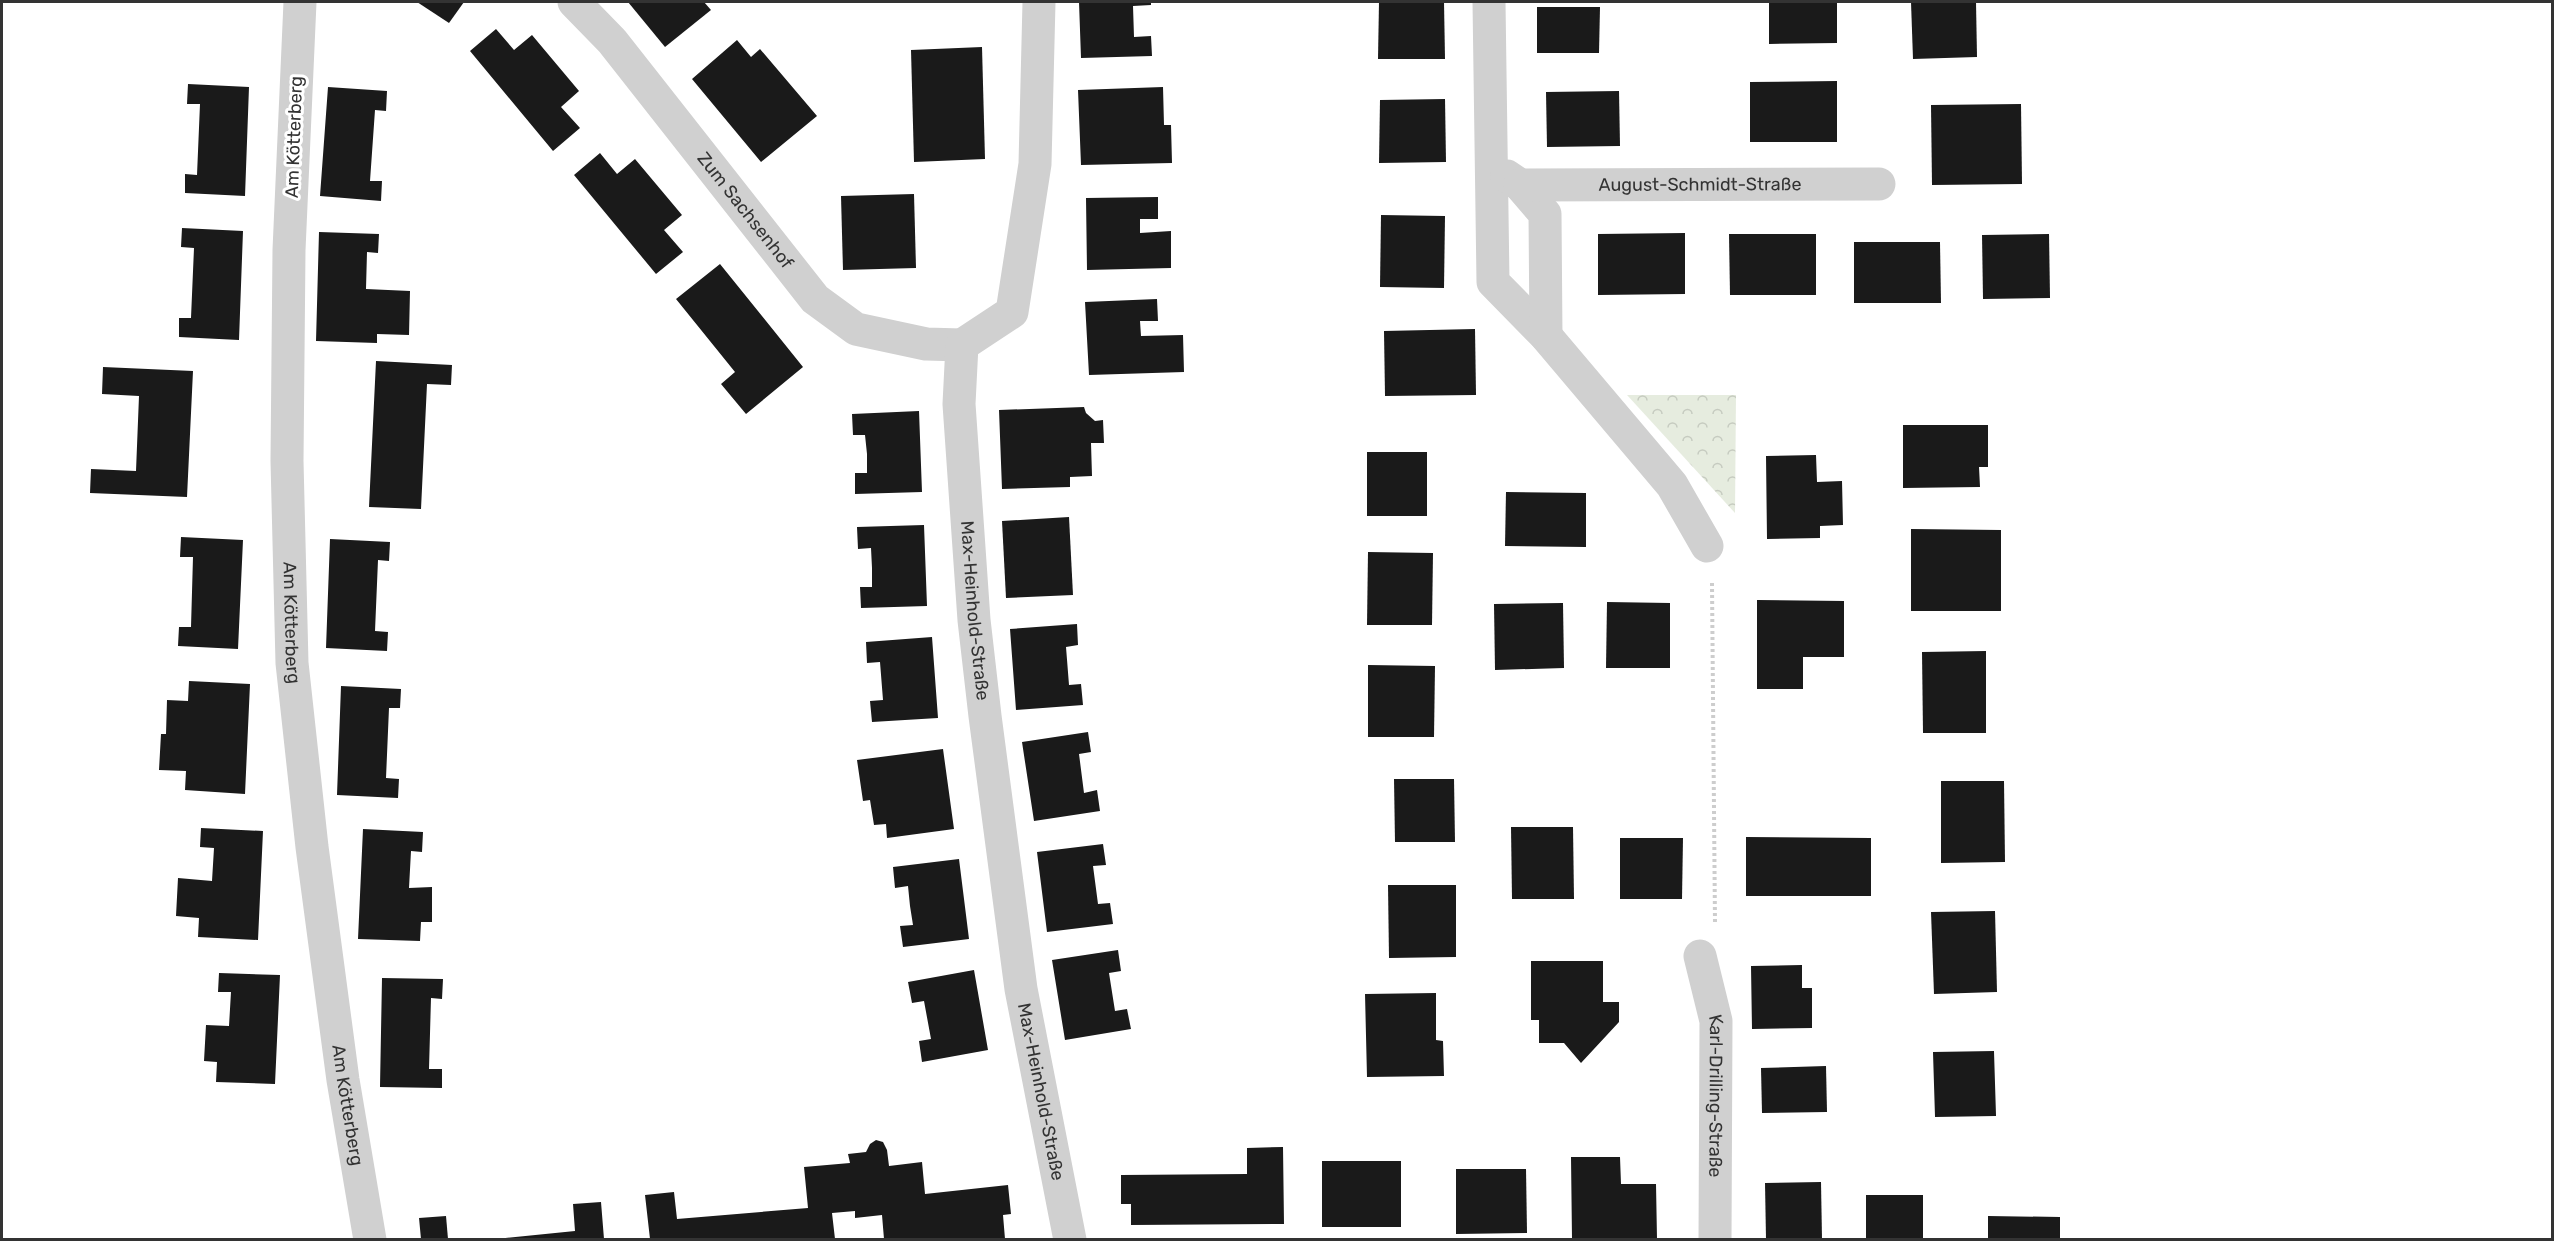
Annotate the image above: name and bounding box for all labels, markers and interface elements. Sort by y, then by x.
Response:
street label: Am Kötterberg [281,76,307,198]
street label: Zum Sachsenhof [693,148,798,273]
street label: August-Schmidt-Straße [1599,173,1801,196]
street label: Max-Heinhold-Straße [956,520,994,702]
street label: Am Kötterberg [278,561,305,685]
street label: Max-Heinhold-Straße [1013,1001,1069,1182]
street label: Karl-Drilling-Straße [1704,1012,1728,1178]
street label: Am Kötterberg [327,1043,368,1167]

